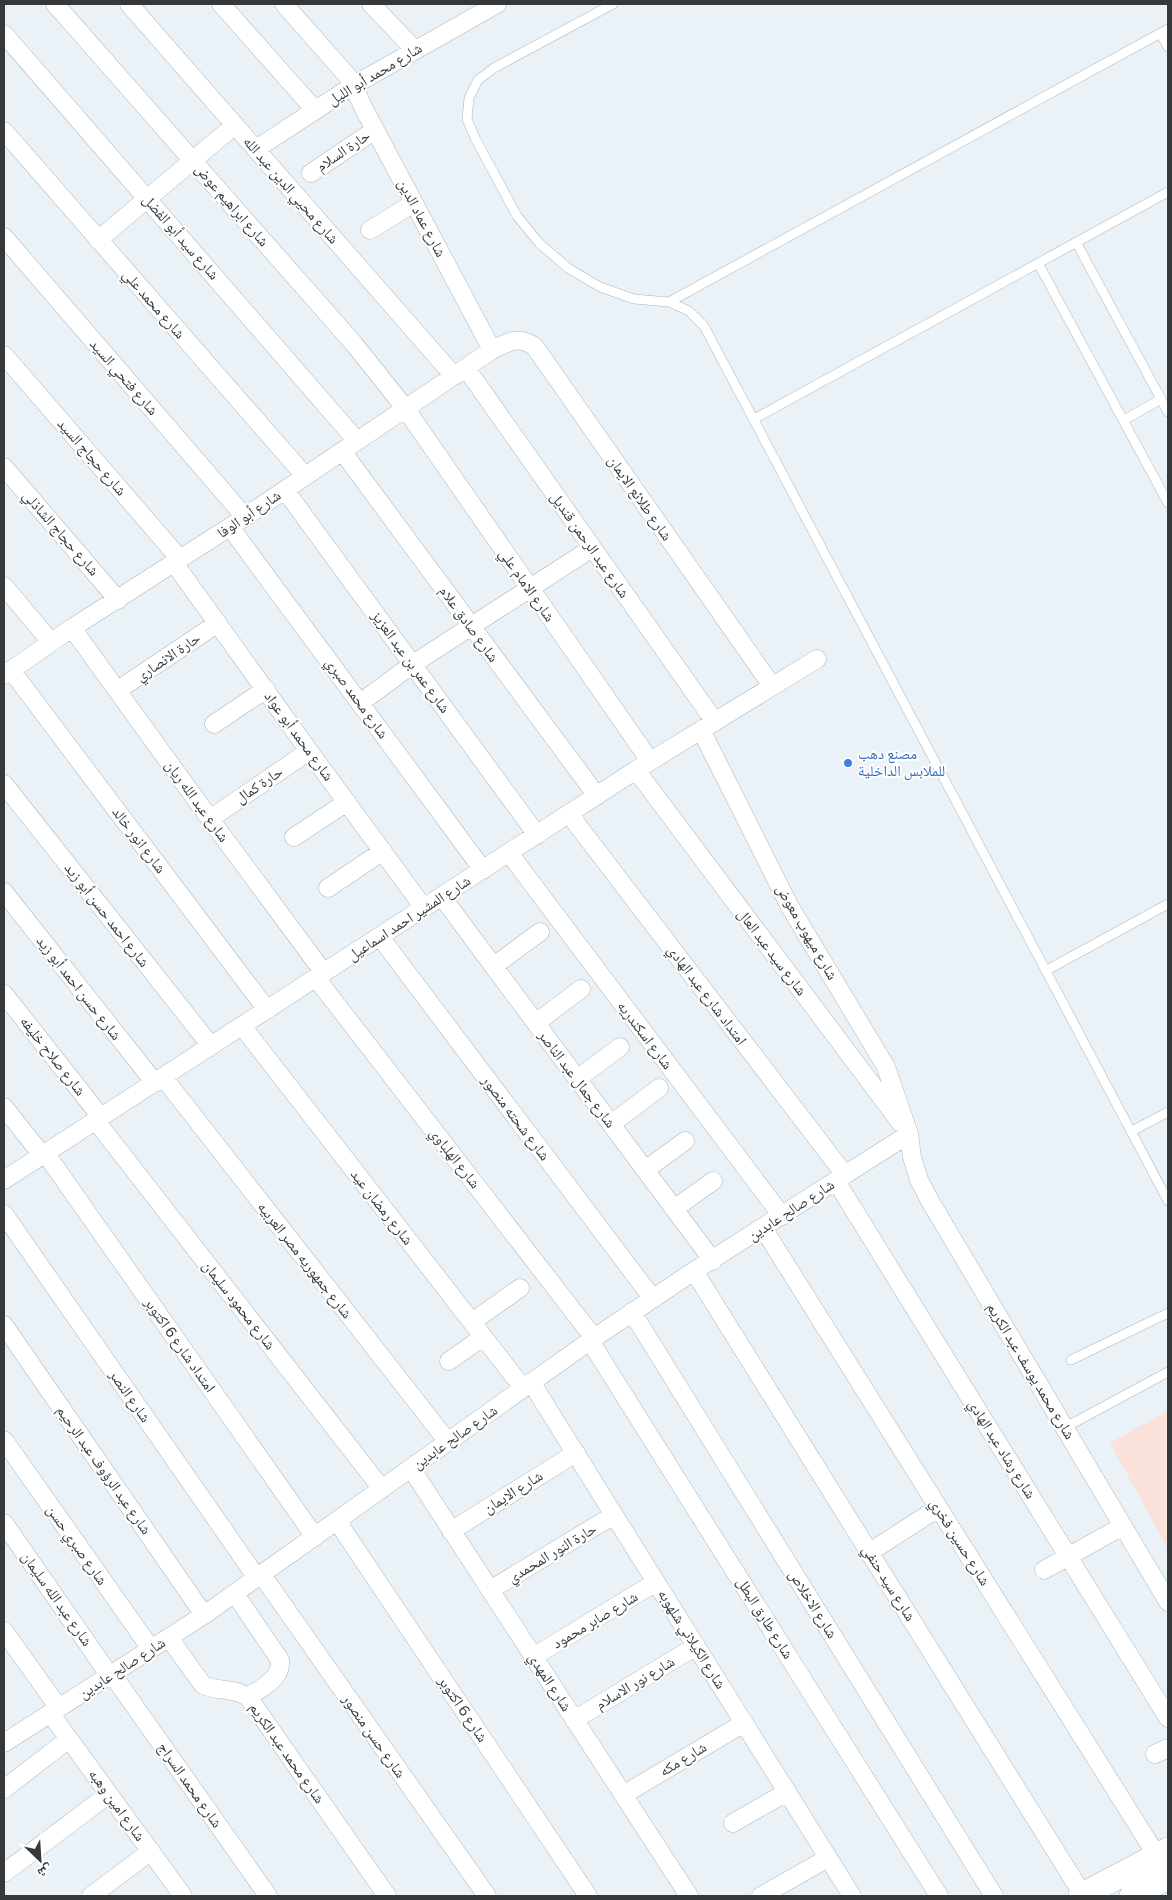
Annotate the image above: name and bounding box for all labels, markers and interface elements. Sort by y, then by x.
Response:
street label: شارع محمد أبو الليل [324,38,426,110]
street label: حارة السلام [312,125,374,176]
street label: شارع محيي الدين عبد الله [237,132,343,249]
street label: شارع ابراهيم عوض [190,159,274,251]
street label: شارع عماد الدين [393,175,451,261]
street label: شارع سيد أبو الفضل [138,190,224,284]
street label: شارع محمد علي [117,265,190,344]
street label: شارع فتحي السيد [84,334,163,421]
street label: شارع حجاج السيد [53,414,131,500]
street label: شارع طلائع الايمان [603,451,677,545]
street label: شارع أبو الوفا [213,485,285,543]
street label: شارع حجاج الشاذلي [17,486,104,581]
street label: شارع عبد الرحمن قنديل [546,488,634,602]
street label: شارع الامام علي [493,544,560,627]
street label: شارع صادق علام [435,582,504,666]
street label: شارع عمر بن عبد العزيز [366,606,455,717]
street label: حارة الانصاري [132,628,206,688]
street label: شارع محمد صبري [319,653,393,744]
street label: شارع محمد أبو عواد [260,687,338,785]
place label: مصنع دهب للملابس الداخلية [858,744,945,781]
street label: شارع عبد الله ريان [160,756,234,846]
marker: مصنع دهب للملابس الداخلية [842,757,854,769]
street label: حارة كمال [231,762,287,808]
street label: شارع انور خالد [107,803,171,877]
street label: شارع احمد حسن أبو زيد [60,859,154,971]
street label: شارع المشير احمد اسماعيل [344,871,475,965]
street label: شارع ميهوب معوض [772,881,843,984]
street label: شارع سيد عبد العال [733,904,811,1000]
street label: شارع حسن احمد أبو زيد [32,932,126,1044]
street label: امتداد شارع عبد الهادي [661,941,751,1050]
street label: شارع اسكندريه [613,997,677,1073]
street label: شارع صلاح خليفه [16,1012,90,1100]
street label: شارع جمال عبد الناصر [533,1025,620,1132]
street label: شارع شحته منصور [477,1070,555,1165]
street label: شارع الهلباوي [424,1123,485,1194]
street label: شارع رمضان عيد [346,1165,418,1249]
street label: شارع صالح عابدين [744,1174,838,1245]
street label: شارع جمهوريه مصر العربيه [253,1197,357,1323]
street label: شارع محمود سليمان [198,1256,280,1354]
street label: امتداد شارع 6 اكتوبر [139,1293,220,1396]
street label: شارع محمد يوسف عبد الكريم [982,1299,1080,1443]
street label: شارع النصر [104,1365,156,1427]
street label: شارع رشاد عبد الهادي [962,1396,1041,1504]
street label: شارع صالح عابدين [408,1400,502,1474]
street label: شارع عبد الرؤوف عبد الرحيم [52,1401,156,1539]
street label: شارع الايمان [479,1466,547,1518]
street label: شارع حسين فخري [924,1494,995,1591]
street label: شارع صبري حسن [40,1501,112,1590]
street label: حارة النور المحمدي [504,1518,602,1589]
street label: شارع سيد حنفي [856,1541,921,1626]
street label: شارع عبد الله سليمان [17,1548,97,1650]
street label: شارع الاخلاص [784,1566,842,1642]
street label: شارع طارق البطل [732,1573,798,1663]
street label: شارع الكيلاني شلهوبه [652,1585,731,1694]
street label: شارع صابر محمود [549,1587,642,1653]
street label: شارع صالح عابدين [75,1632,169,1703]
street label: شارع المهدي [522,1649,577,1716]
street label: شارع نور الاسلام [592,1651,678,1714]
street label: شارع 6 اكتوبر [433,1671,493,1746]
street label: شارع حسن منصور [337,1689,410,1782]
street label: شارع محمد عبد الكريم [245,1698,329,1808]
street label: شارع مكه [656,1737,710,1781]
street label: شارع محمد السراج [153,1738,227,1832]
street label: شارع امين وهبه [84,1765,150,1845]
north arrow [15,1835,65,1885]
text: ش [35,1860,56,1883]

